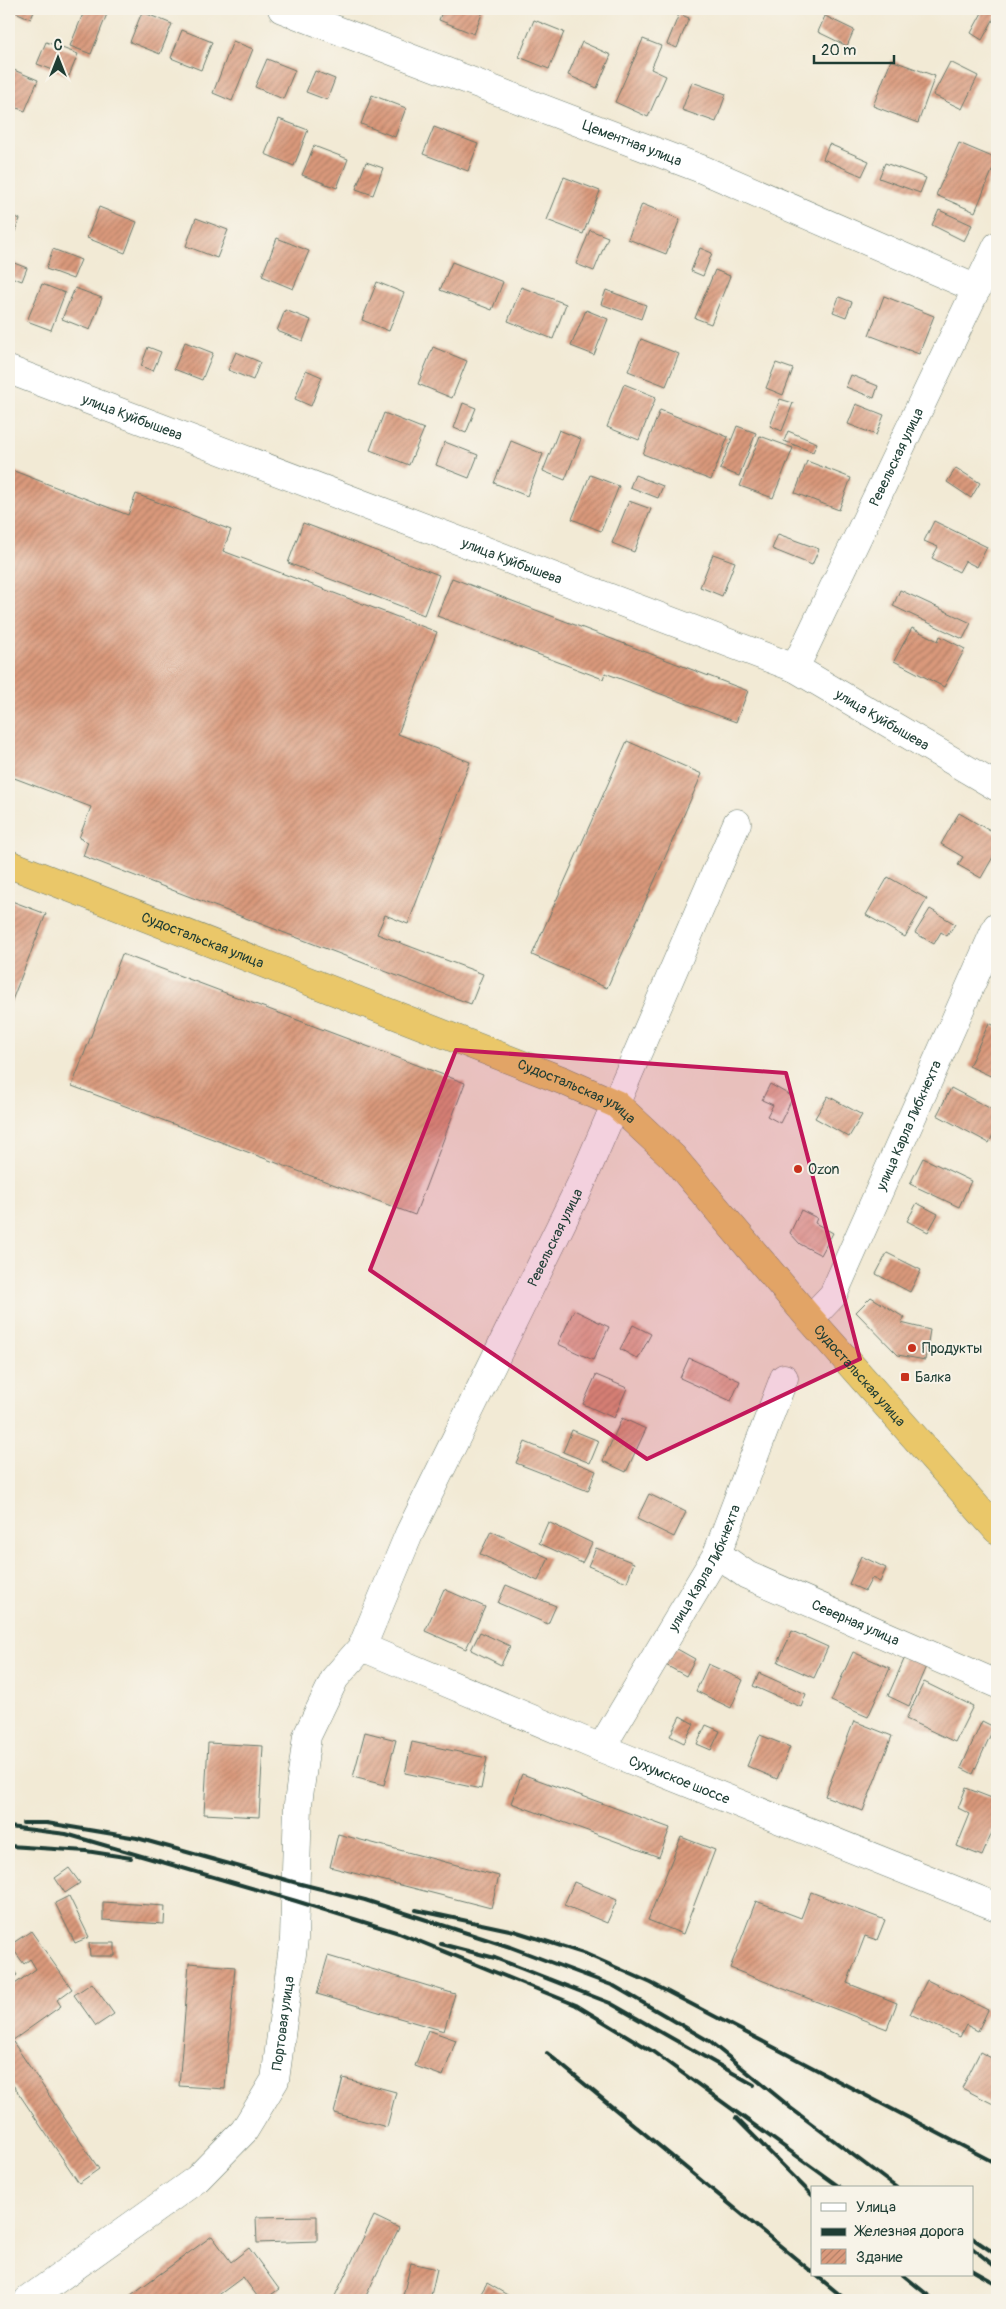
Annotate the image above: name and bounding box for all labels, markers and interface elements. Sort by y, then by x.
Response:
north arrow [32,32,82,82]
scale bar [814,32,894,64]
text: С [54,37,63,54]
text: 20 m [821,41,856,60]
street label: Цементная улица [580,116,684,170]
street label: улица Куйбышева [79,390,185,444]
street label: Ревельская улица [866,405,927,509]
street label: улица Куйбышева [458,534,564,588]
street label: улица Куйбышева [831,685,932,754]
street label: Судостальская улица [139,909,266,972]
street label: Судостальская улица [515,1056,639,1127]
street label: улица Карла Либкнехта [872,1058,945,1194]
place label: Ozon [808,1161,840,1178]
marker: Ozon [792,1163,804,1175]
street label: Ревельская улица [524,1186,586,1289]
street label: Судостальская улица [810,1321,909,1430]
place label: Продукты [922,1340,982,1357]
marker: Продукты [906,1342,918,1354]
place label: Балка [915,1369,951,1386]
marker: Балка [899,1371,911,1383]
street label: улица Карла Либкнехта [664,1502,744,1635]
street label: Северная улица [809,1596,902,1649]
street label: Сухумское шоссе [626,1752,732,1808]
street label: Портовая улица [268,1975,298,2072]
legend [811,2186,974,2276]
text: Улица [856,2198,896,2217]
text: Железная дорога [854,2222,964,2241]
text: Здание [856,2248,903,2267]

